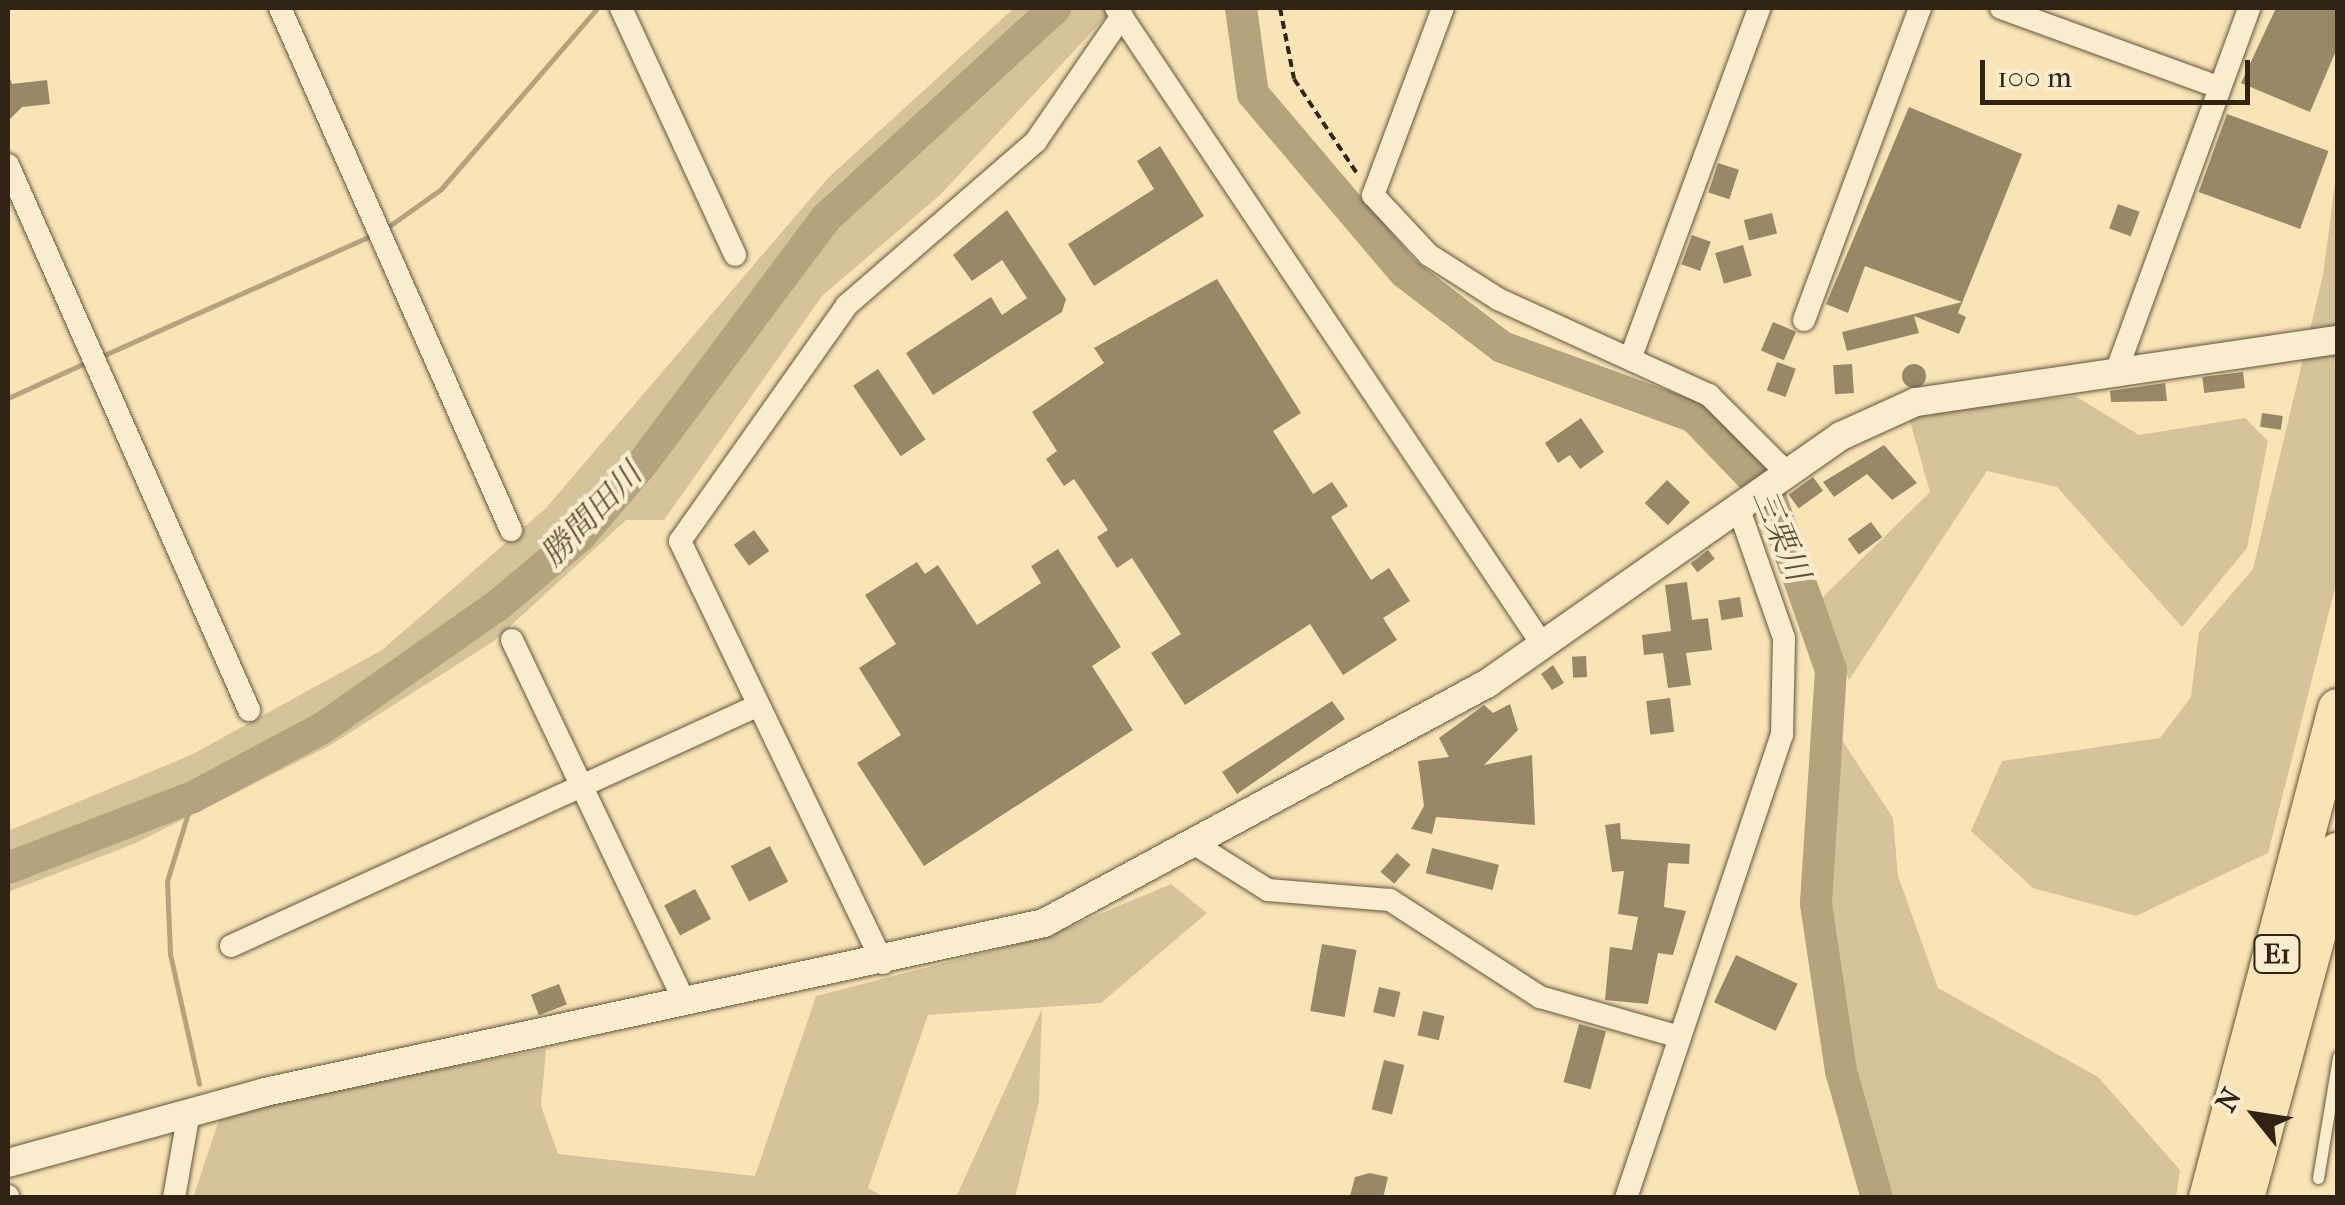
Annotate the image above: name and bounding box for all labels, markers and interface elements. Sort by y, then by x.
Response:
scale bar [1985,40,2255,102]
text: 100 m [1997,60,2072,95]
water label: 勝間田川 [534,456,650,574]
water label: 三栗川 [1744,483,1816,587]
road number: E1 [2252,931,2302,977]
north arrow [2205,1065,2305,1165]
text: N [2209,1082,2248,1117]

